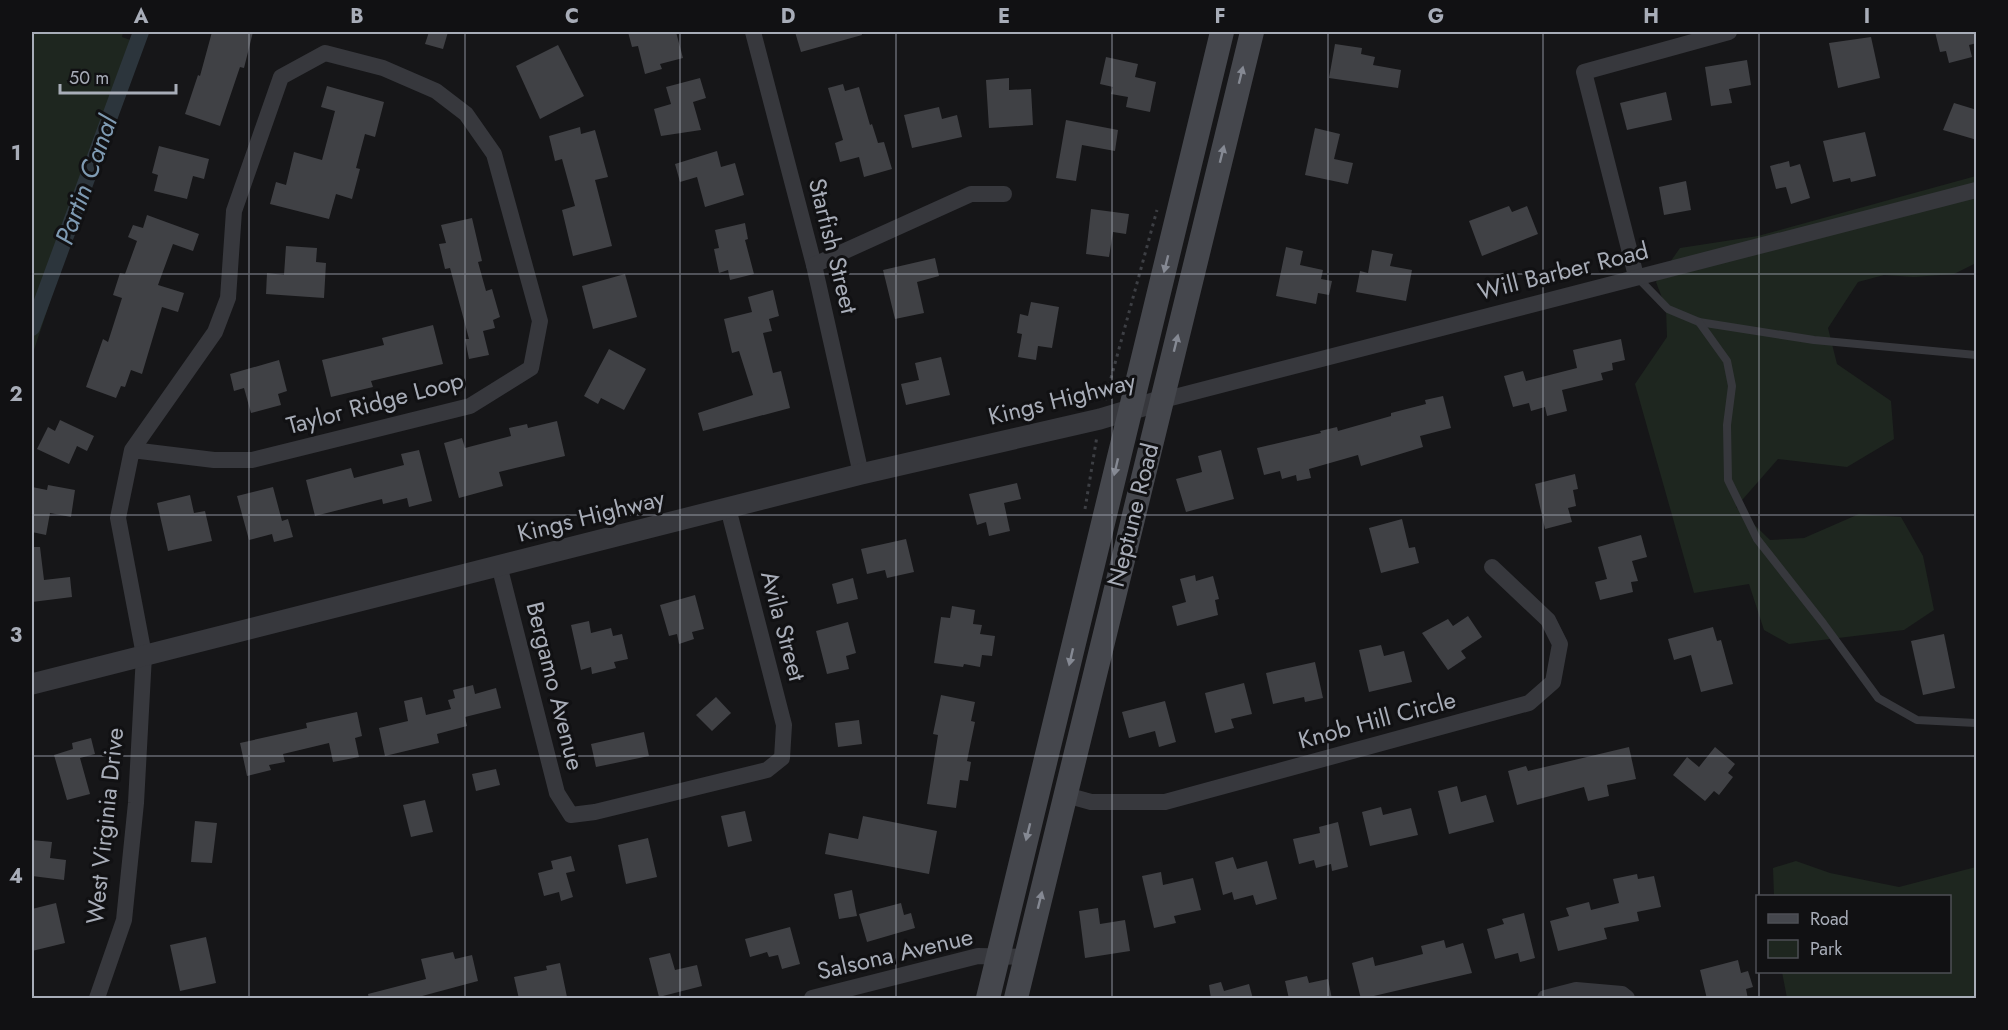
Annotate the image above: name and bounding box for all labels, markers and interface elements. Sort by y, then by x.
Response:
text: A [133,2,149,31]
text: B [350,2,364,31]
text: C [565,2,579,31]
text: D [781,2,795,31]
text: E [998,2,1010,31]
text: F [1214,2,1226,31]
text: G [1428,2,1444,31]
text: H [1643,2,1659,31]
text: I [1864,2,1870,31]
scale bar [60,57,176,95]
text: 50 m [69,65,109,91]
one-way arrow [1237,66,1247,84]
water label: Partin Canal [45,109,127,250]
text: 1 [11,139,21,168]
one-way arrow [1217,145,1227,163]
street label: Starfish Street [800,174,867,318]
street label: Will Barber Road [1474,232,1652,309]
one-way arrow [1160,255,1170,273]
one-way arrow [1171,334,1181,352]
street label: Taylor Ridge Loop [282,362,467,443]
street label: Kings Highway [984,363,1140,434]
text: 2 [9,380,23,409]
street label: Neptune Road [1098,439,1167,590]
one-way arrow [1110,458,1120,476]
street label: Kings Highway [513,480,669,551]
street label: Avila Street [752,567,815,685]
street label: Bergamo Avenue [518,598,593,774]
text: 3 [10,621,22,650]
one-way arrow [1066,647,1075,666]
street label: Knob Hill Circle [1294,682,1459,757]
street label: West Virginia Drive [77,726,132,926]
one-way arrow [1023,823,1033,842]
text: 4 [9,862,23,891]
one-way arrow [1036,891,1046,909]
legend [1756,895,1951,973]
text: Road [1810,906,1849,932]
street label: Salsona Avenue [813,919,976,988]
text: Park [1810,936,1842,962]

